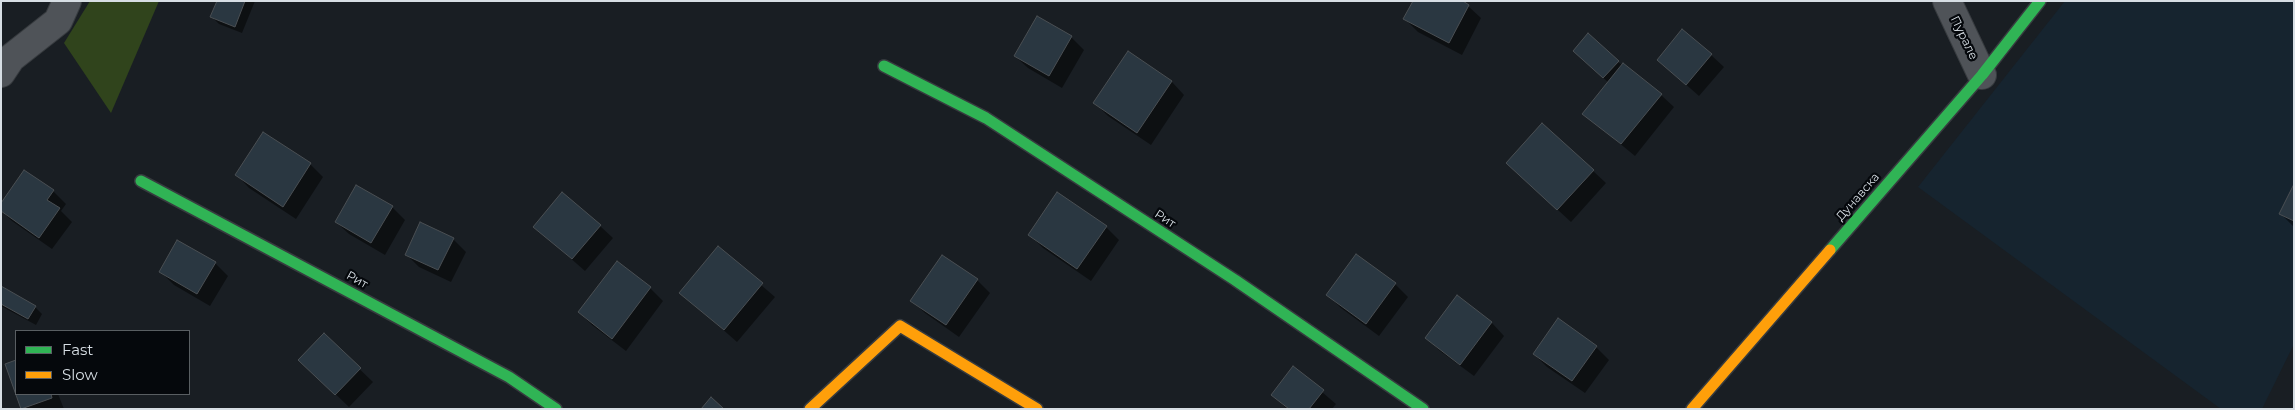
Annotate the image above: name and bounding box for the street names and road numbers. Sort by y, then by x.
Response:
street label: Пурале [1947,14,1981,62]
street label: Дунавска [1833,170,1883,224]
street label: Рит [1152,207,1178,231]
street label: Рит [344,268,370,292]

